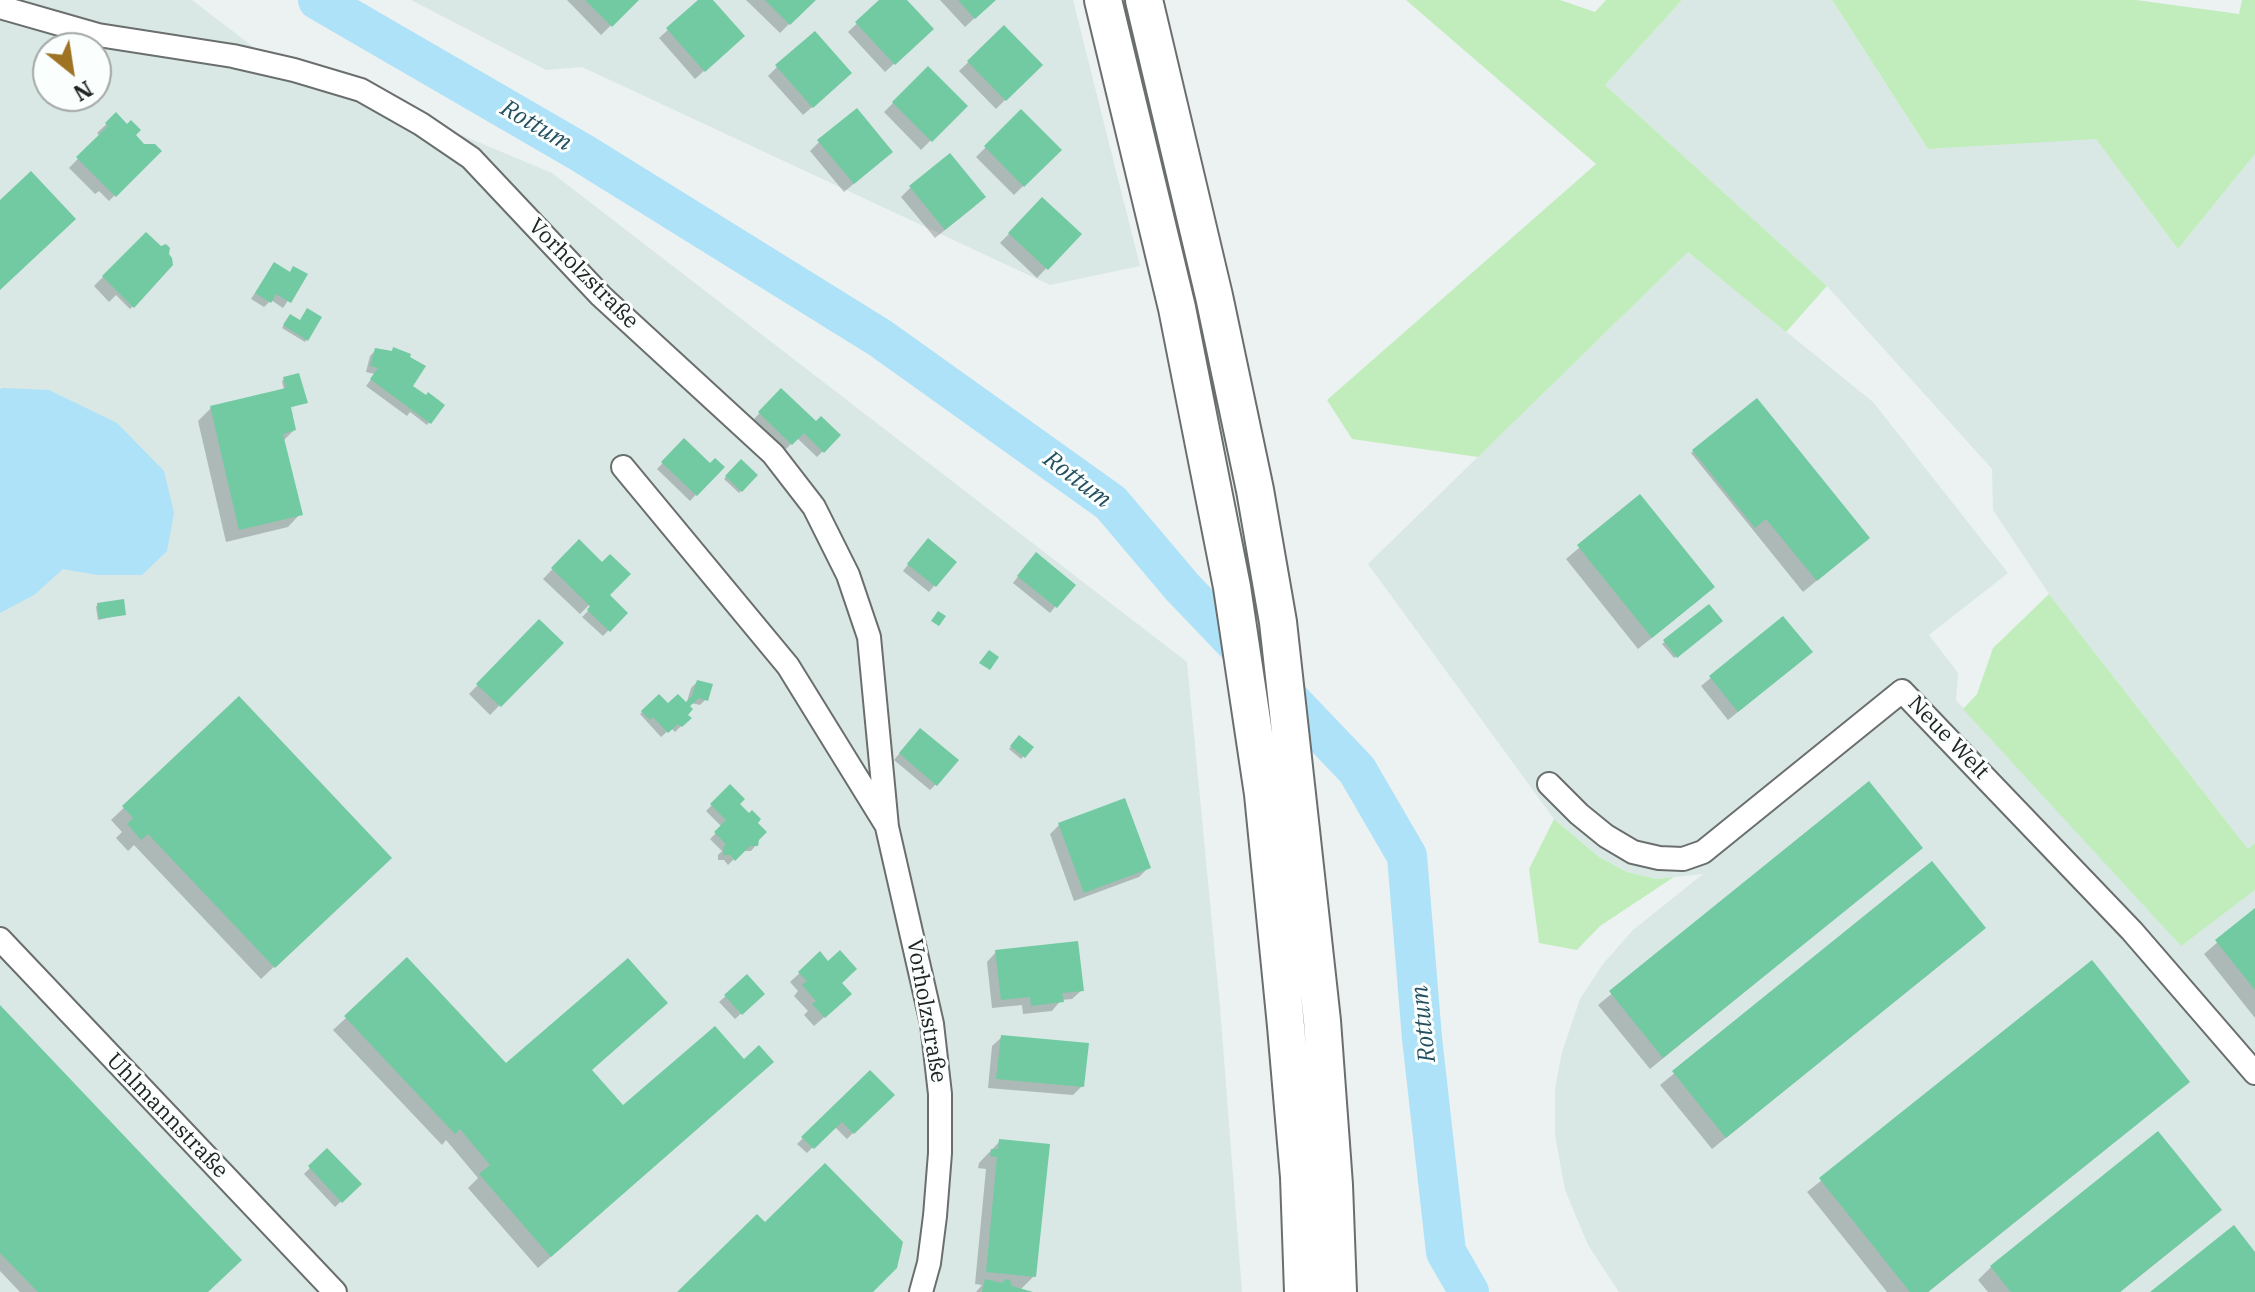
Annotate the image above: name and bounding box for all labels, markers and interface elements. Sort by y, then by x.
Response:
north arrow [32,32,112,112]
text: N [68,75,98,108]
water label: Rottum [495,94,577,158]
street label: Vorholzstraße [522,213,644,335]
water label: Rottum [1038,445,1116,515]
street label: Neue Welt [1902,691,1994,785]
street label: Vorholzstraße [900,937,952,1085]
water label: Rottum [1406,984,1442,1064]
street label: Uhlmannstraße [101,1048,233,1184]

